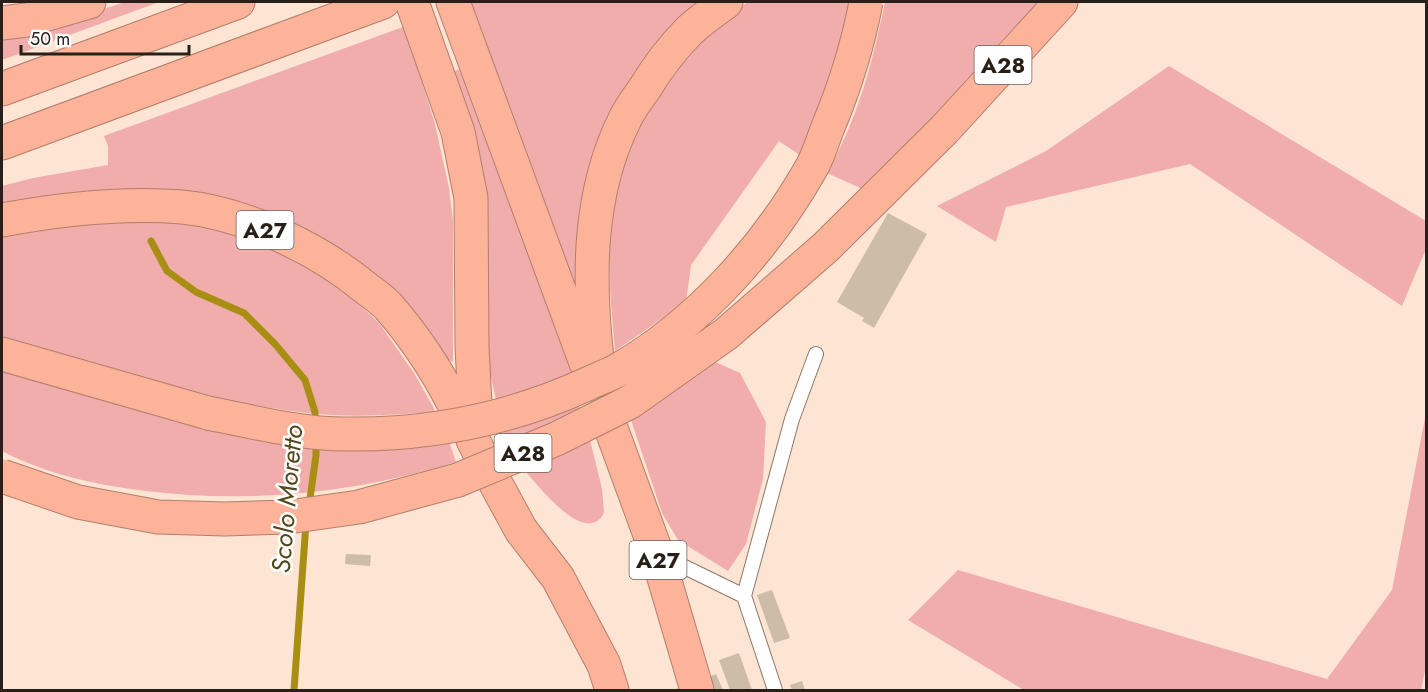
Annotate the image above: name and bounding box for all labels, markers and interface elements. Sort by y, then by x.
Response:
scale bar [21,18,189,56]
text: 50 m [30,26,70,52]
road number: A28 [974,46,1032,84]
road number: A27 [236,211,294,249]
water label: Scolo Moretto [262,423,312,575]
road number: A28 [494,434,552,472]
road number: A27 [630,541,686,579]

